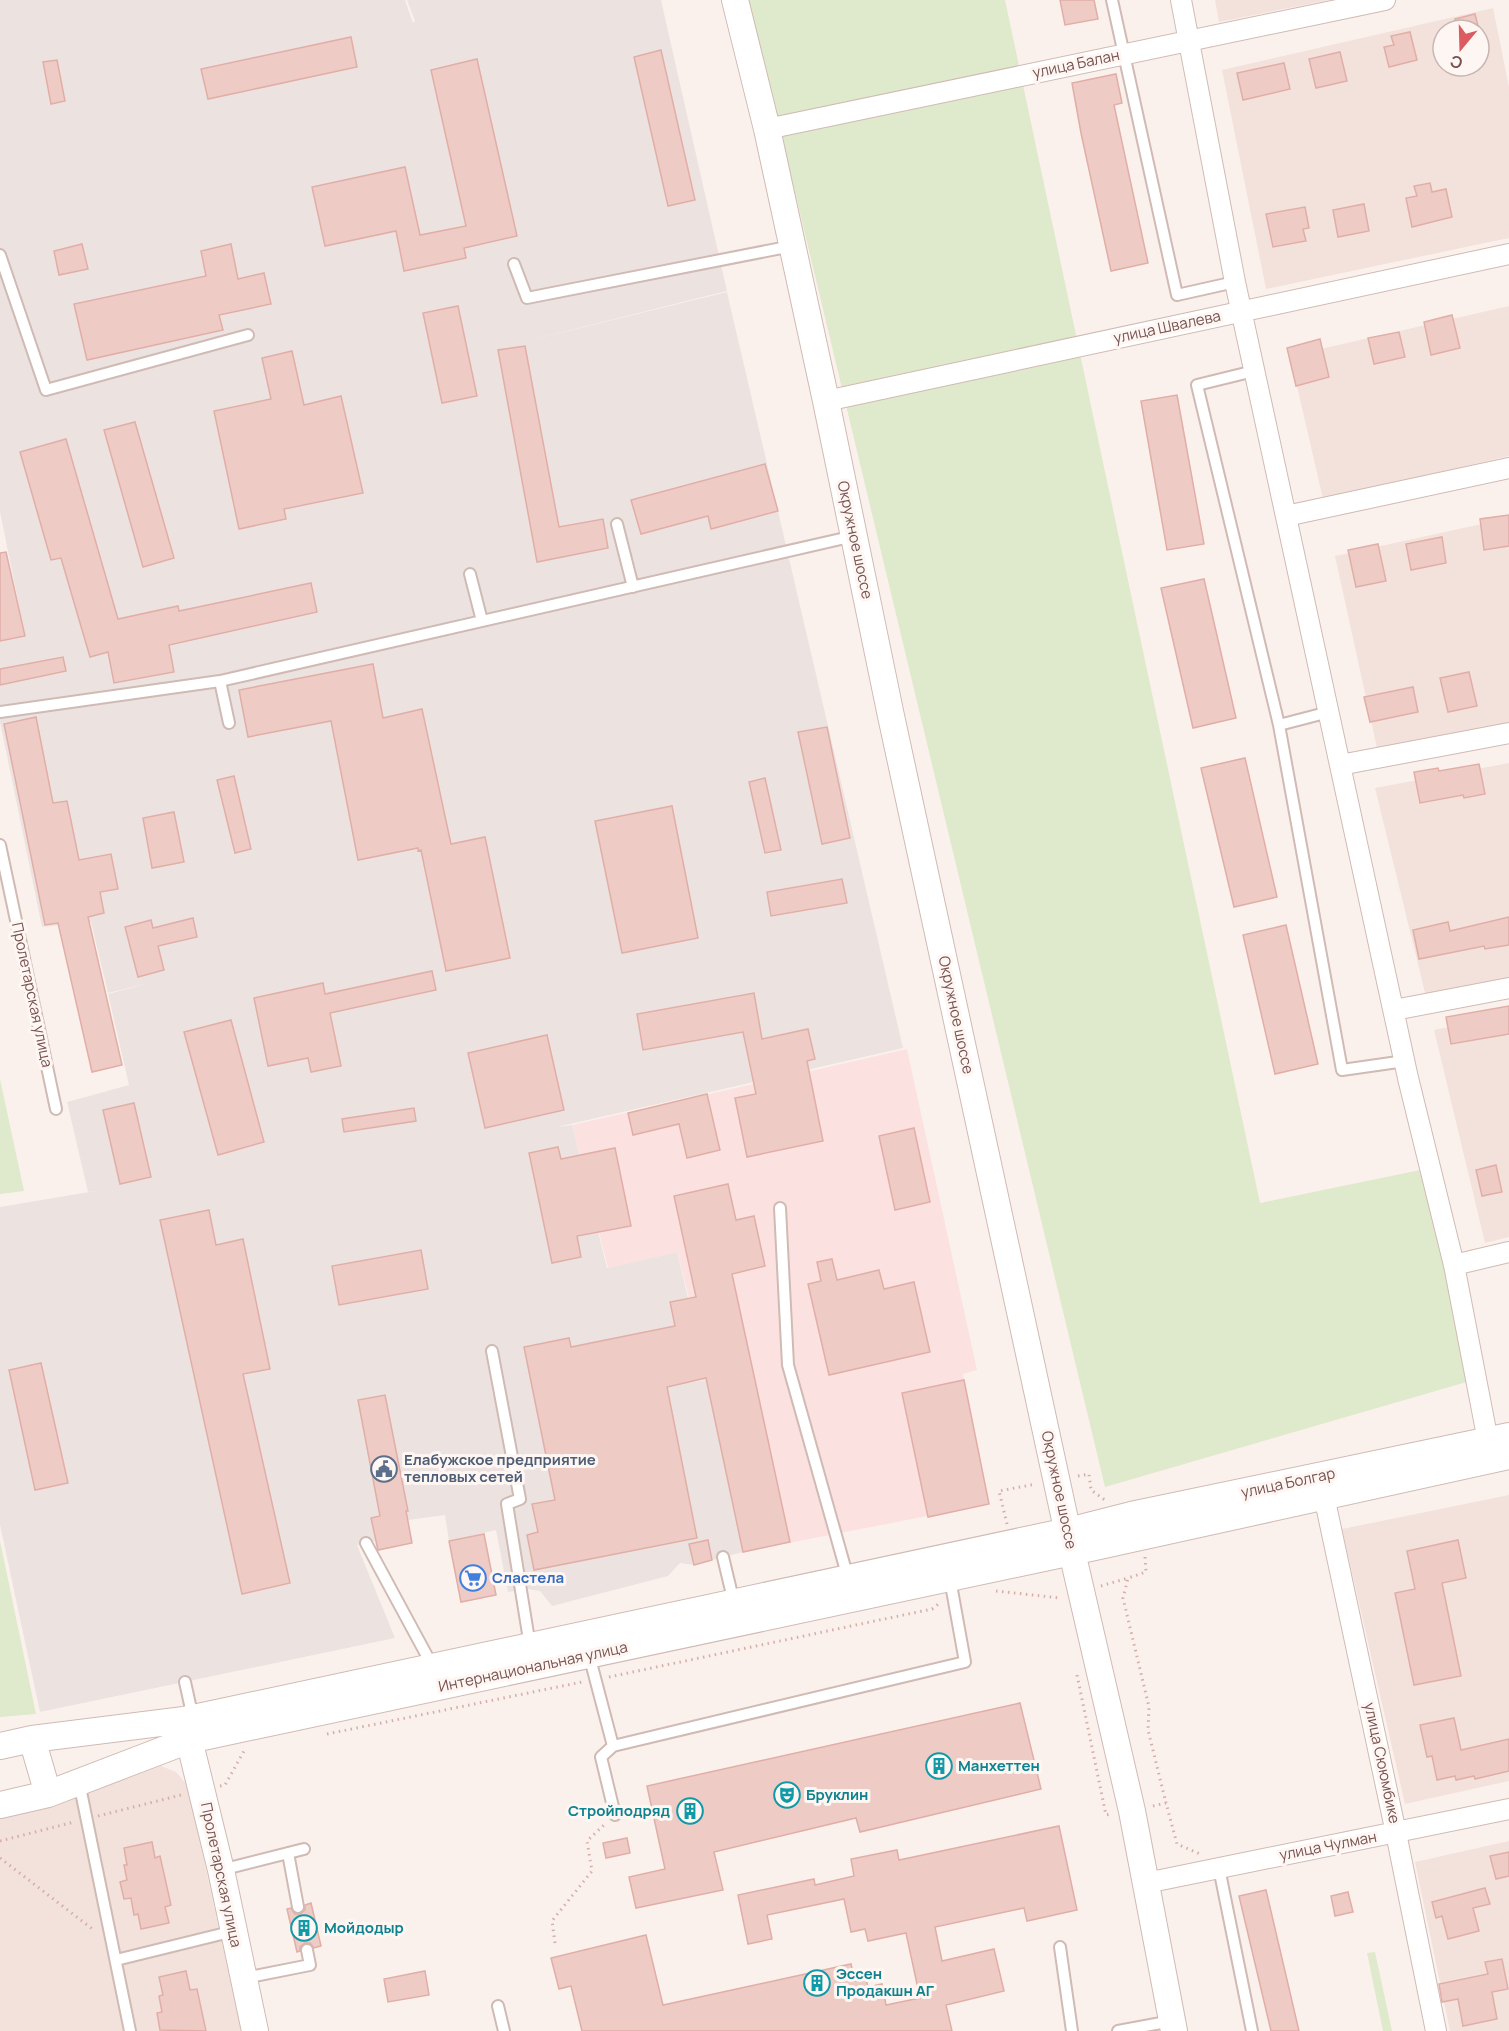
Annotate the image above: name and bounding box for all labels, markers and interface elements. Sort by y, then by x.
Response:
north arrow [1431,18,1491,78]
street label: улица Балан [1030,44,1121,83]
text: С [1447,50,1465,75]
street label: улица Швалева [1111,305,1222,348]
street label: Окружное шоссе [833,479,878,601]
street label: Пролетарская улица [7,920,58,1069]
street label: Окружное шоссе [934,954,979,1076]
street label: Окружное шоссе [1037,1429,1082,1551]
place label: Елабужское предприятие тепловых сетей [404,1449,596,1487]
public building icon: Елабужское предприятие тепловых сетей [369,1454,399,1484]
street label: улица Болгар [1239,1462,1337,1503]
supermarket icon: Сластела [458,1563,488,1593]
place label: Сластела [492,1567,564,1588]
street label: Интернациональная улица [436,1636,629,1697]
street label: улица Сююмбике [1359,1700,1406,1826]
building icon: Манхеттен [924,1751,954,1781]
place label: Манхеттен [958,1755,1040,1776]
theatre icon: Бруклин [772,1780,802,1810]
place label: Бруклин [806,1784,868,1805]
building icon: Стройподряд [675,1796,705,1826]
street label: Пролетарская улица [196,1800,247,1949]
place label: Стройподряд [568,1800,670,1821]
street label: улица Чулман [1277,1826,1378,1865]
building icon: Мойдодыр [289,1913,319,1943]
place label: Мойдодыр [324,1917,404,1938]
place label: Эссен Продакшн АГ [836,1963,935,2001]
building icon: Эссен Продакшн АГ [802,1968,832,1998]

